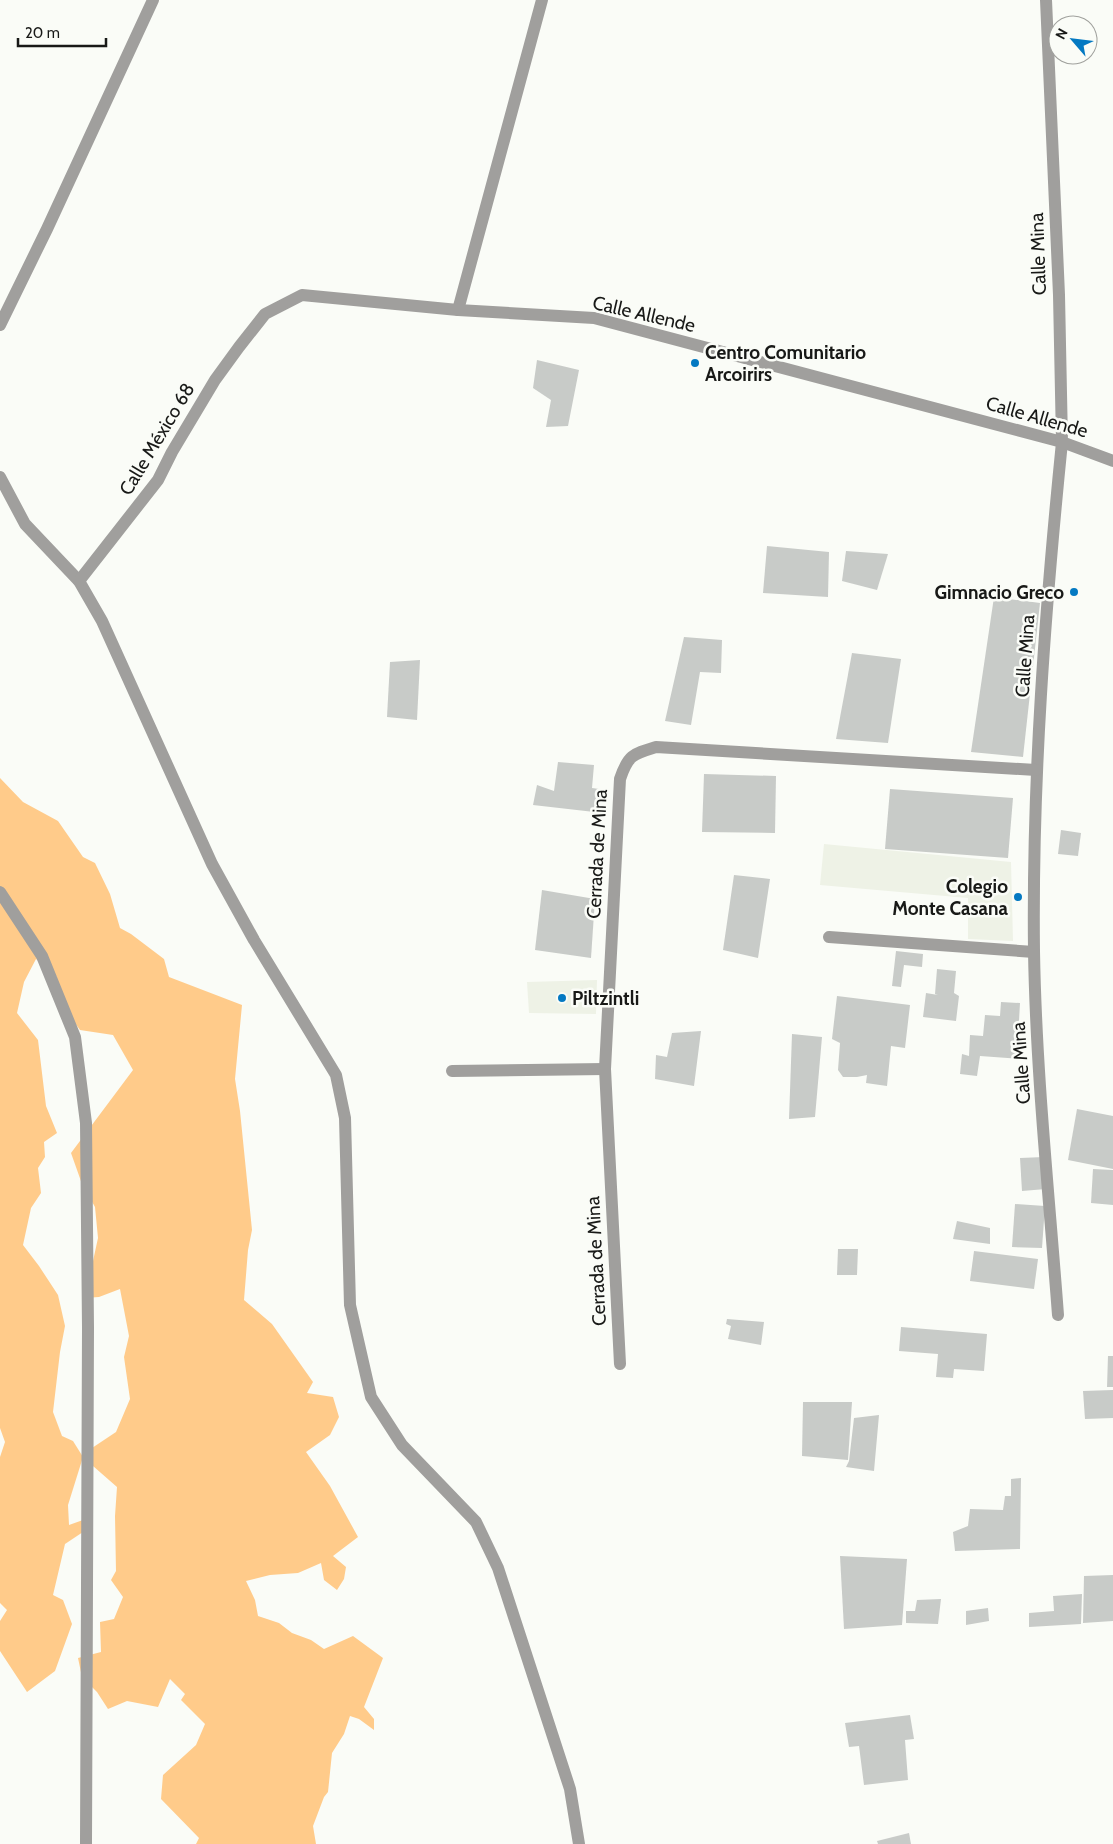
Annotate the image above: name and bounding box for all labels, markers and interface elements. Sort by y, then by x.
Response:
scale bar [18,15,105,47]
north arrow [1048,15,1098,65]
text: 20 m [25,24,60,42]
text: N [1051,25,1072,42]
street label: Calle Mina [1025,212,1051,296]
street label: Calle Allende [590,291,698,337]
place label: Centro Comunitario Arcoirirs [705,341,866,386]
marker: Centro Comunitario Arcoirirs [689,357,701,369]
street label: Calle México 68 [114,379,200,499]
street label: Calle Allende [983,392,1091,443]
place label: Gimnacio Greco [934,581,1064,604]
marker: Gimnacio Greco [1068,586,1080,598]
street label: Calle Mina [1011,614,1039,698]
street label: Cerrada de Mina [582,789,612,919]
place label: Colegio Monte Casana [892,875,1009,920]
marker: Colegio Monte Casana [1012,891,1024,903]
place label: Piltzintli [572,987,639,1010]
marker: Piltzintli [556,992,568,1004]
street label: Calle Mina [1007,1021,1035,1105]
street label: Cerrada de Mina [581,1196,611,1326]

